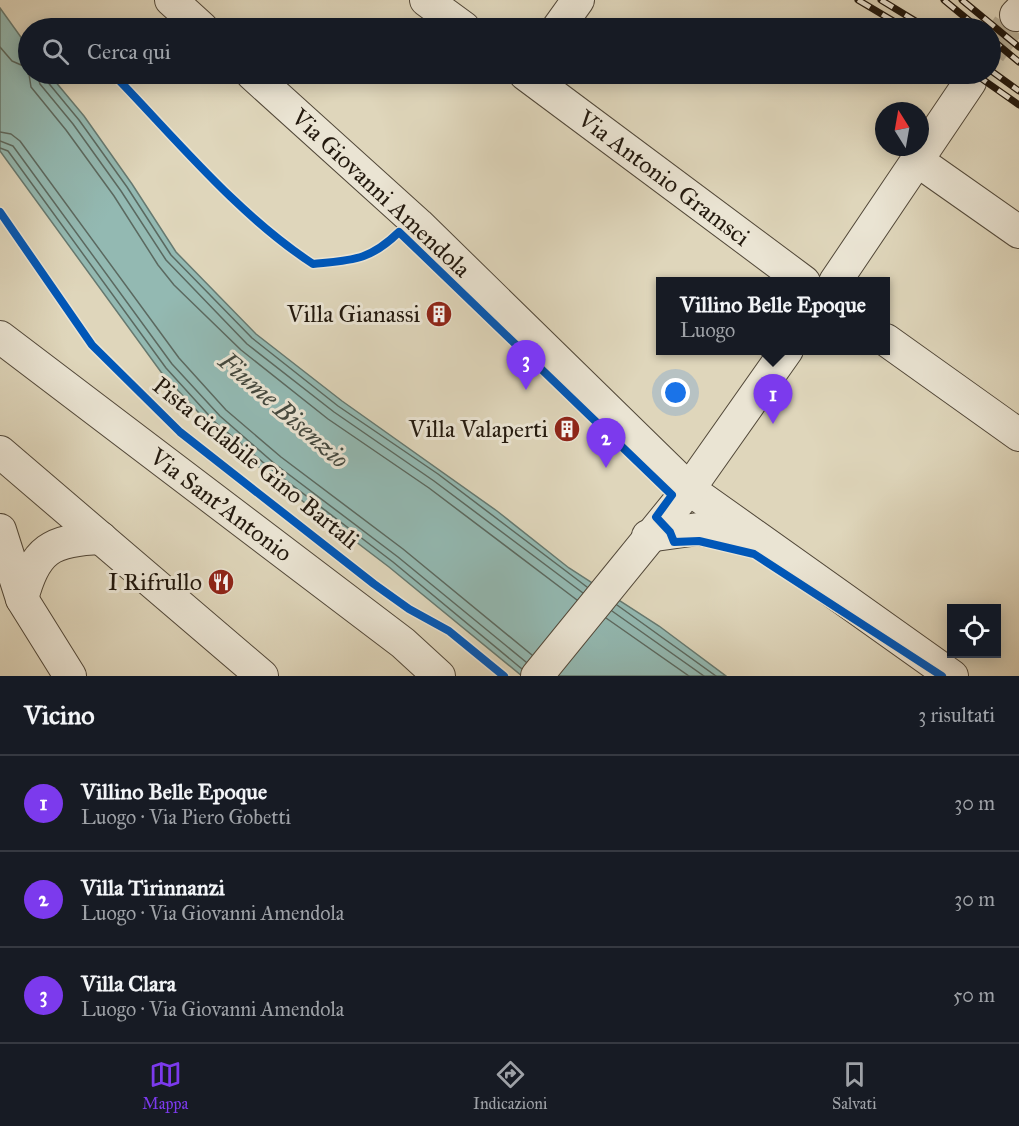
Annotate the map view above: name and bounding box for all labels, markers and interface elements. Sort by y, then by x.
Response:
search box [18,18,1001,84]
icon: search [39,35,72,68]
text: Cerca qui [87,38,171,65]
street label: Via Giovanni Amendola [284,102,477,284]
north arrow [875,102,929,156]
street label: Via Antonio Gramsci [571,103,756,253]
popup [656,277,890,355]
text: Villino Belle Epoque [680,291,866,318]
place label: Villa Gianassi [286,299,420,329]
building icon: Villa Gianassi [424,299,454,329]
text: Luogo [680,318,735,342]
pin: 3 [506,340,546,390]
water label: Fiume Bisenzio [212,344,356,475]
street label: Pista ciclabile Gino Bartali [147,370,366,556]
pin: 1 [754,374,792,424]
your location [661,378,690,407]
place label: Villa Valaperti [408,414,548,444]
building icon: Villa Valaperti [552,414,582,444]
pin: 2 [586,418,626,468]
street label: Via Sant'Antonio [143,441,298,568]
place label: I Rifrullo [108,567,202,597]
restaurant icon: I Rifrullo [206,567,236,597]
map controls [947,604,1001,658]
button: locate [947,604,1001,658]
text: Vicino [24,699,95,731]
text: 3 risultati [918,703,995,727]
text: Villino Belle Epoque [81,778,267,805]
text: 1 [40,791,47,815]
text: 30 m [954,791,995,815]
text: Luogo · Via Piero Gobetti [81,805,291,829]
text: Villa Tirinnanzi [81,874,225,901]
text: 2 [39,887,48,911]
text: 30 m [954,887,995,911]
text: Luogo · Via Giovanni Amendola [81,901,344,925]
text: Villa Clara [81,970,176,997]
text: 3 [40,983,48,1007]
text: 50 m [953,983,995,1007]
text: Luogo · Via Giovanni Amendola [81,997,344,1021]
tab: Mappa [142,1058,188,1113]
tab: Indicazioni [473,1058,547,1113]
tab: Salvati [832,1058,877,1113]

